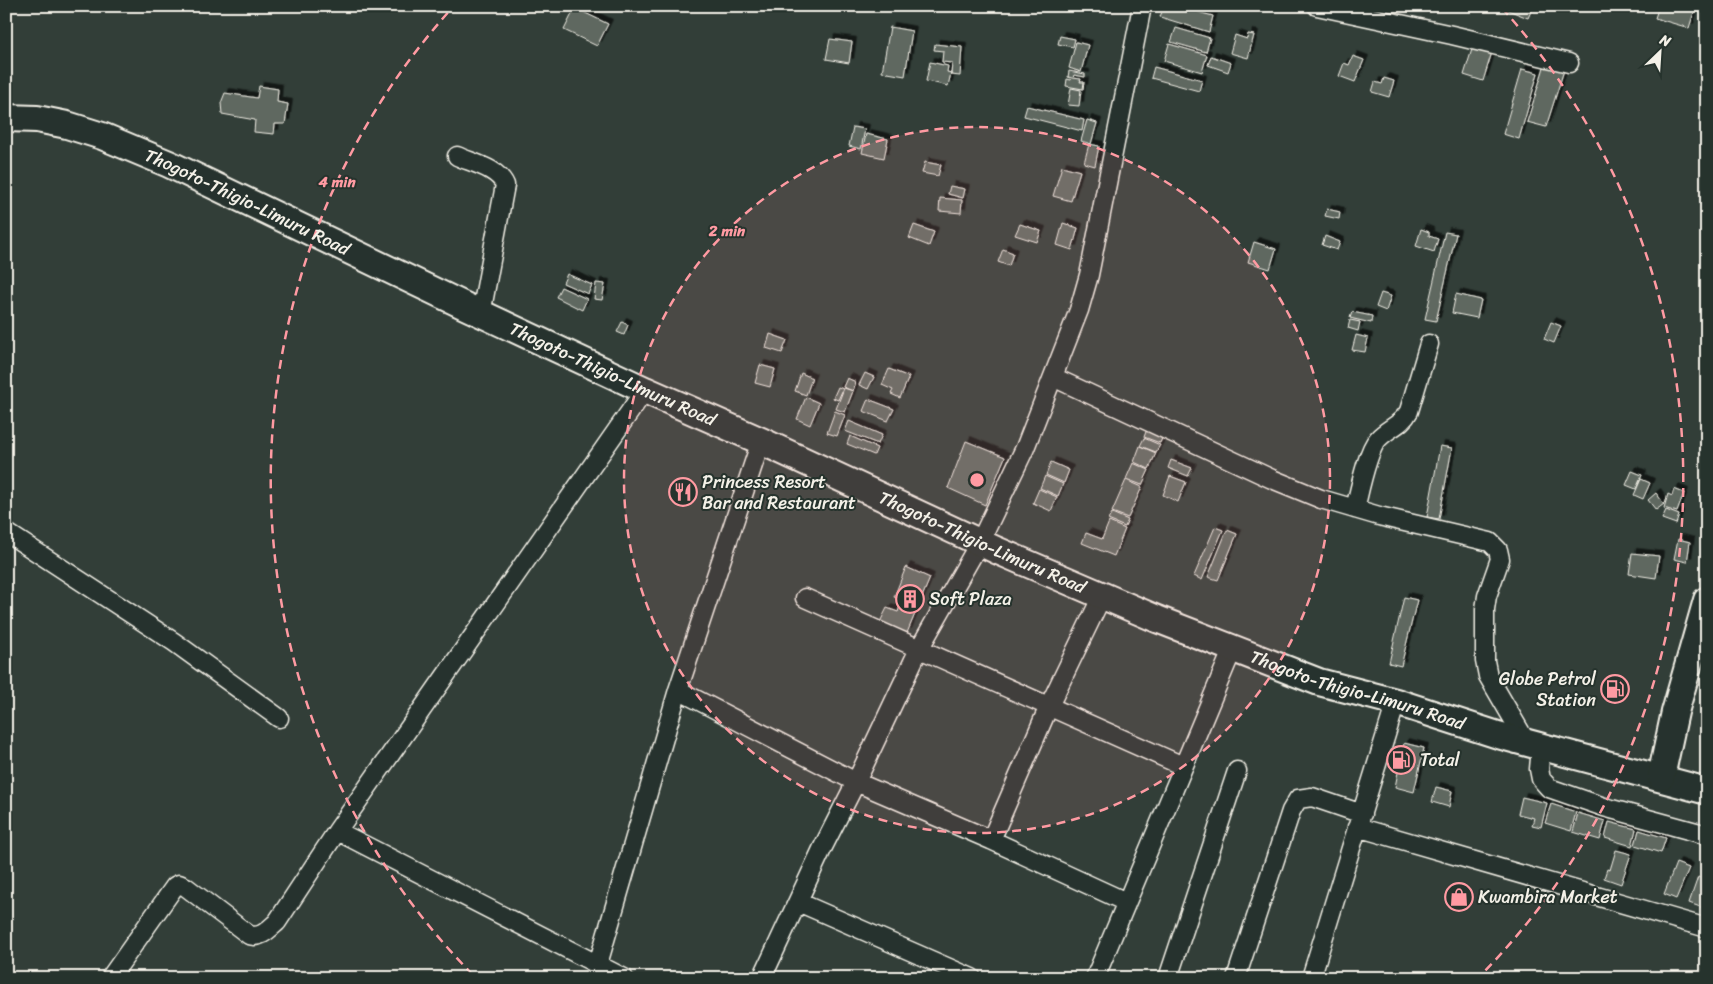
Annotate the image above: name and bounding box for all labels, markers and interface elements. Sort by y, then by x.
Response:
text: N [1655,27,1675,54]
north arrow [1636,28,1686,78]
street label: Thogoto-Thigio-Limuru Road [140,140,357,265]
text: 4 min [317,169,356,195]
text: 2 min [708,218,746,244]
street label: Thogoto-Thigio-Limuru Road [504,313,723,436]
place label: Princess Resort Bar and Restaurant [702,466,856,519]
centre of rings [968,471,986,489]
restaurant icon: Princess Resort Bar and Restaurant [668,477,698,507]
street label: Thogoto-Thigio-Limuru Road [873,482,1092,603]
place label: Soft Plaza [929,583,1012,615]
building icon: Soft Plaza [895,584,925,614]
street label: Thogoto-Thigio-Limuru Road [1245,641,1471,740]
place label: Globe Petrol Station [1499,663,1597,716]
fuel station icon: Globe Petrol Station [1600,674,1630,704]
place label: Total [1420,744,1460,776]
fuel station icon: Total [1386,745,1416,775]
place label: Kwambira Market [1478,881,1618,913]
shop icon: Kwambira Market [1444,882,1474,912]

